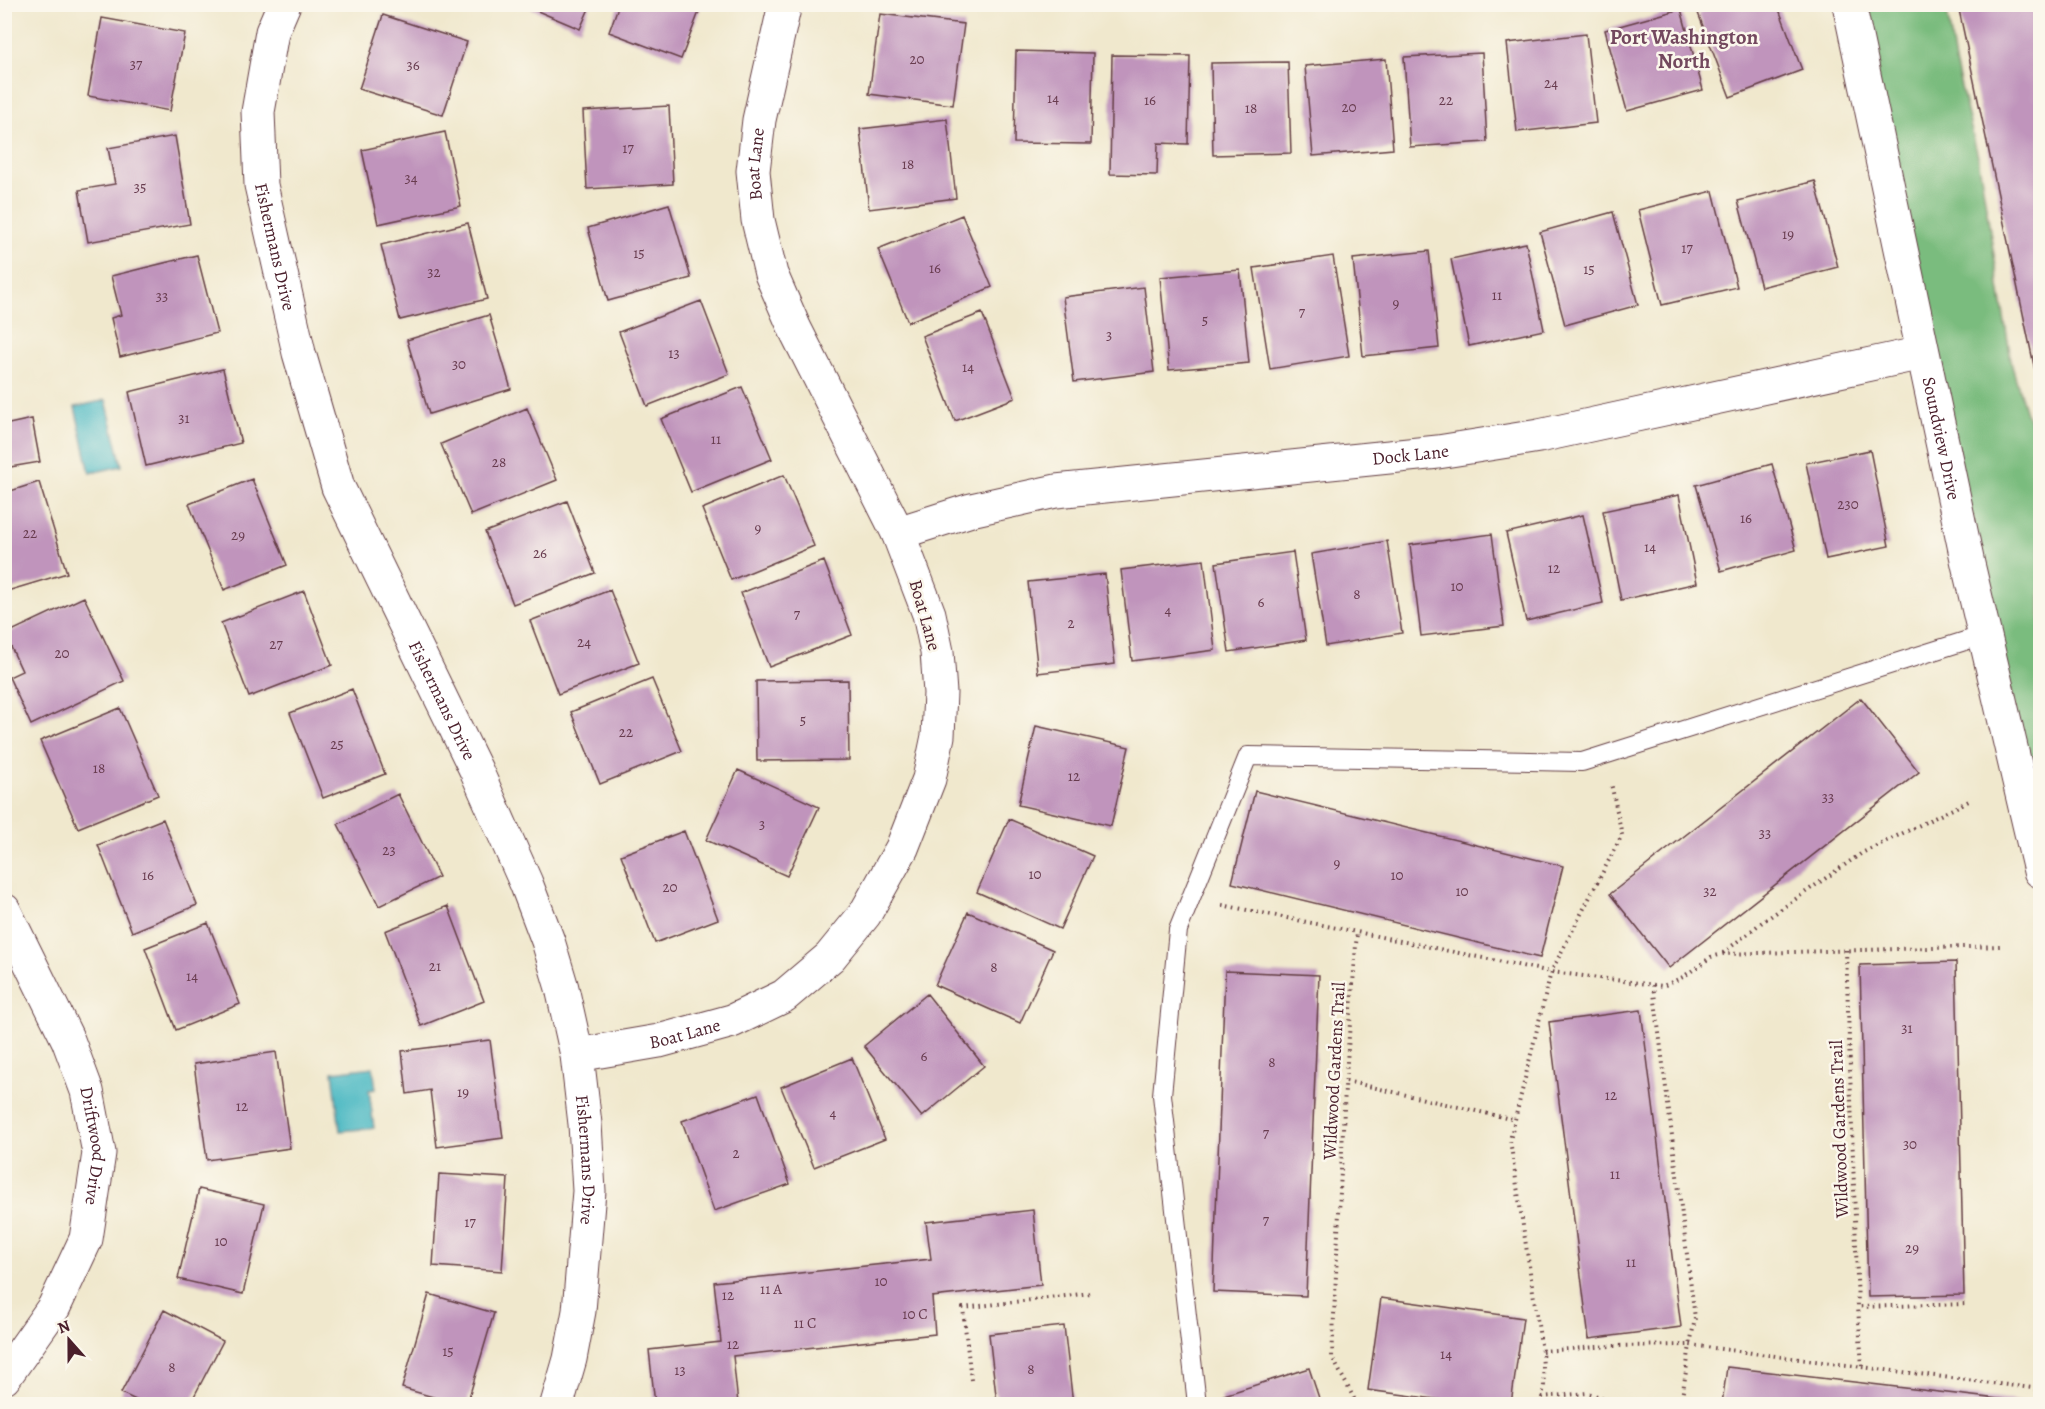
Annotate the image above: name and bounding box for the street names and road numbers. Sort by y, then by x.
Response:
street label: Boat Lane [741,126,770,202]
street label: Fishermans Drive [249,180,301,313]
street label: Soundview Drive [1917,374,1966,502]
street label: Dock Lane [1371,438,1451,471]
street label: Boat Lane [903,577,947,653]
street label: Fishermans Drive [403,637,481,764]
street label: Wildwood Gardens Trail [1317,981,1351,1161]
street label: Boat Lane [647,1013,723,1054]
street label: Wildwood Gardens Trail [1824,1039,1854,1219]
street label: Driftwood Drive [74,1084,111,1207]
street label: Fishermans Drive [570,1093,601,1226]

